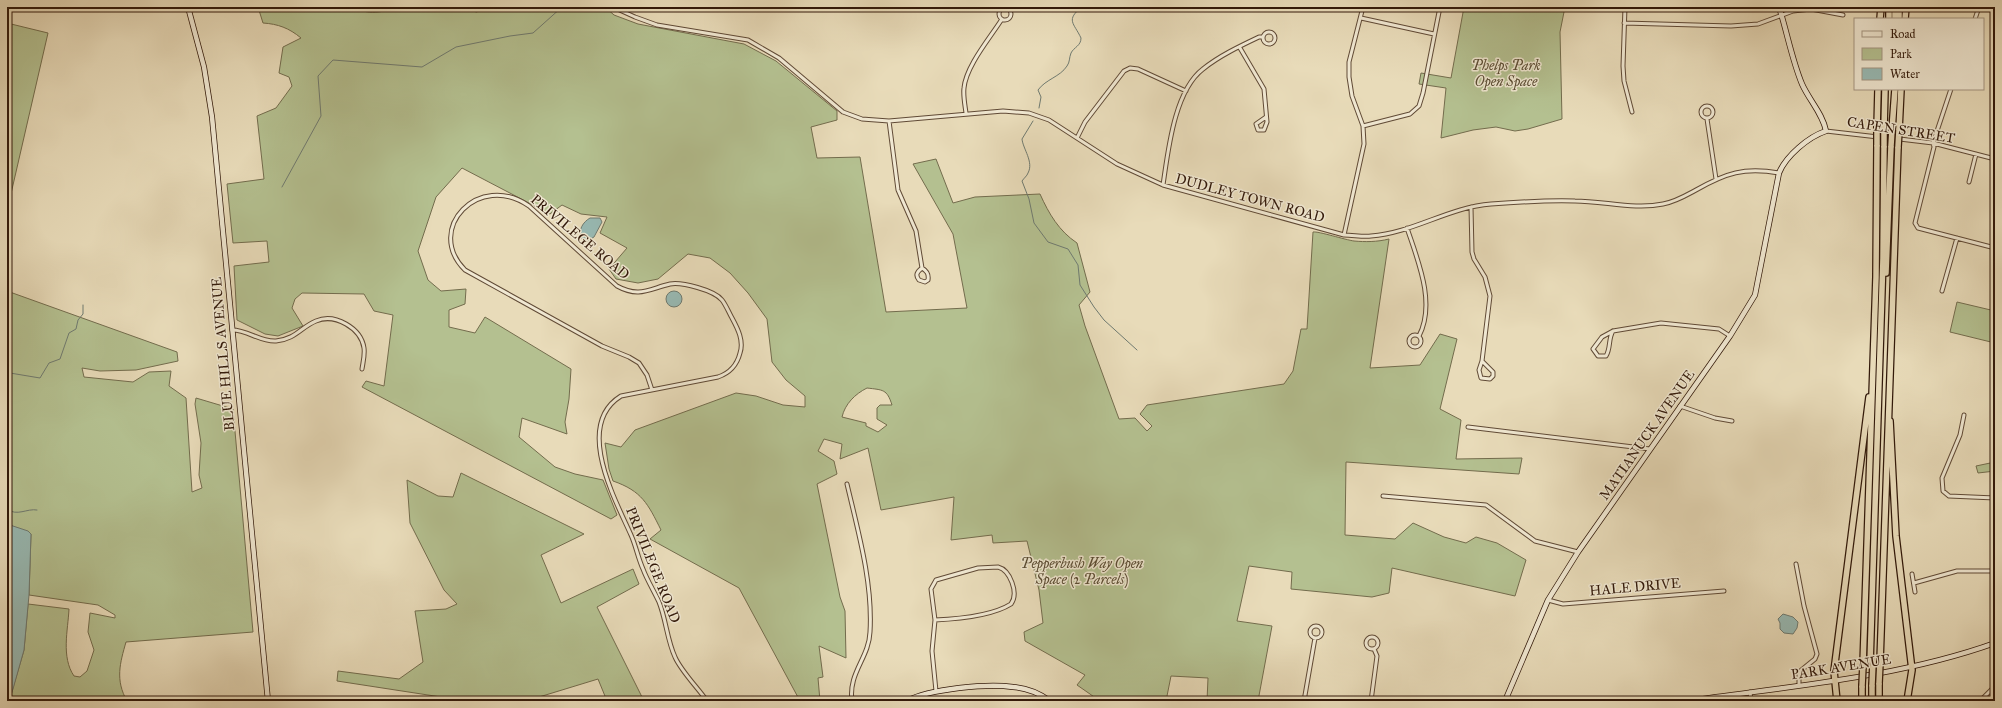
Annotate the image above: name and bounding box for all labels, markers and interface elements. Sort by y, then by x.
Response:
legend [1854,18,1984,90]
text: Road [1890,27,1916,41]
text: Park [1890,47,1912,61]
park label: Phelps Park Open Space [1472,57,1541,91]
text: Water [1890,67,1920,81]
street label: CAPEN STREET [1846,113,1957,147]
street label: DUDLEY TOWN ROAD [1174,170,1326,226]
street label: PRIVILEGE ROAD [527,191,633,283]
street label: BLUE HILLS AVENUE [208,276,238,432]
street label: MATIANUCK AVENUE [1596,367,1698,503]
street label: PRIVILEGE ROAD [622,504,684,626]
park label: Pepperbush Way Open Space (2 Parcels) [1021,555,1144,589]
street label: HALE DRIVE [1589,575,1681,599]
street label: PARK AVENUE [1790,651,1892,683]

